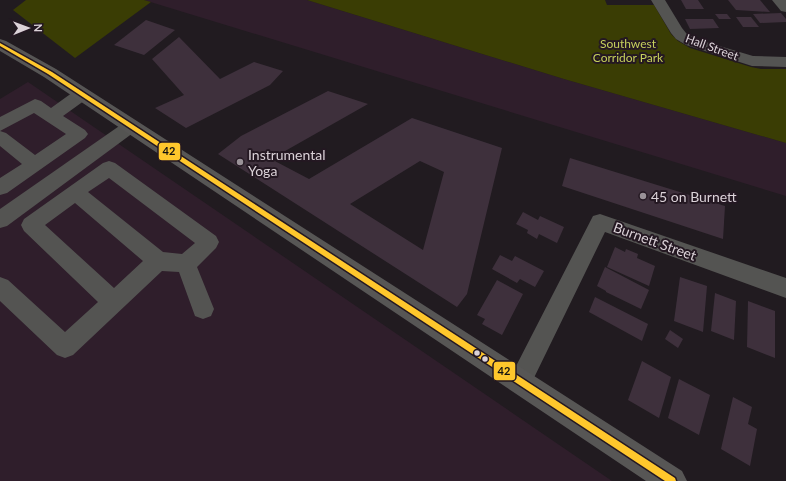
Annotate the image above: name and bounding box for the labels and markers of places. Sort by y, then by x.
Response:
place label: Instrumental Yoga [248,146,326,179]
marker: Instrumental Yoga [235,157,245,167]
place label: 45 on Burnett [651,188,737,205]
marker: 45 on Burnett [638,191,648,201]
unlabelled marker [472,348,482,358]
unlabelled marker [480,354,490,364]

